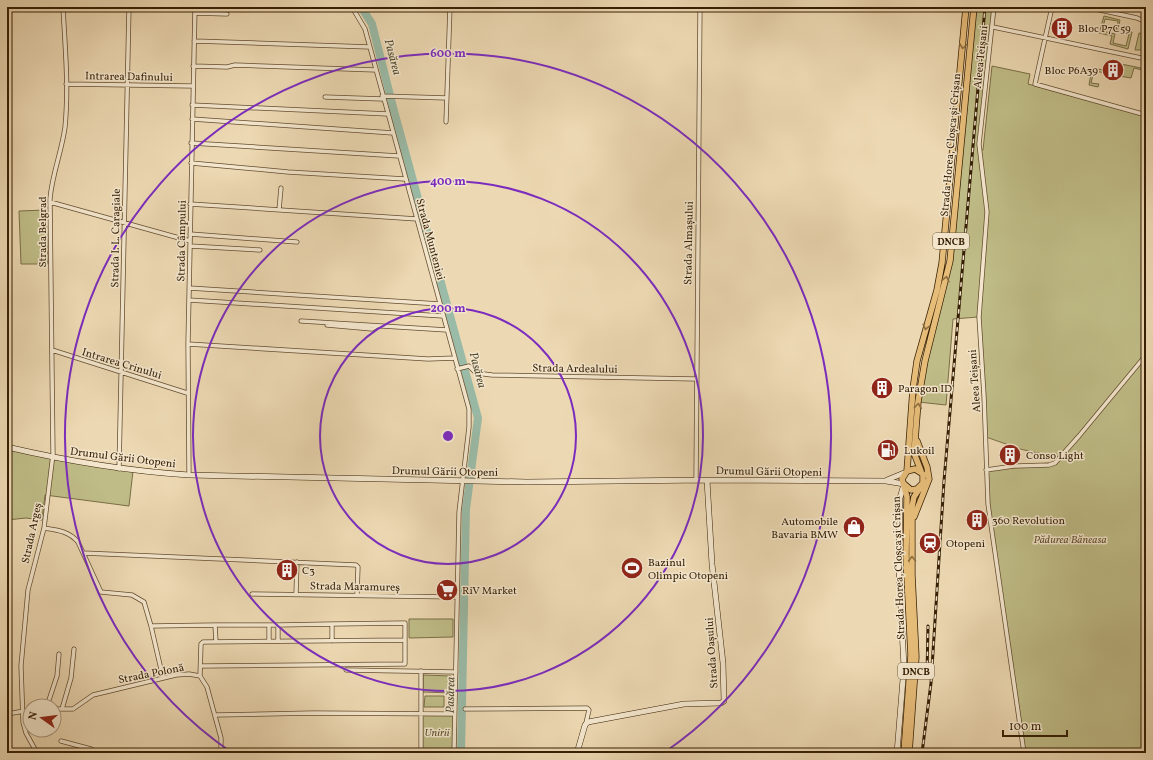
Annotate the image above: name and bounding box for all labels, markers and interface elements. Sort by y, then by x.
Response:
building icon: Bloc P7C59 [1049,15,1075,41]
place label: Bloc P7C59 [1078,22,1131,37]
street label: Aleea Teișani [971,25,992,89]
water label: Pasărea [380,37,405,77]
one-way arrow [959,43,968,49]
text: 600 m [430,46,466,62]
building icon: Bloc P6A39 [1100,57,1126,83]
place label: Bloc P6A39 [1045,64,1098,79]
street label: Intrarea Dafinului [85,69,173,86]
street label: Strada Horea, Cloșca și Crișan [938,72,965,218]
text: 400 m [430,174,466,190]
street label: Strada I. L. Caragiale [108,188,125,288]
street label: Strada Belgrad [36,196,51,268]
street label: Strada Munteniei [411,197,448,282]
street label: Strada Câmpului [174,200,191,282]
street label: Strada Almașului [681,201,698,285]
road number: DNCB [933,233,969,249]
one-way arrow [942,276,950,283]
text: 200 m [430,301,466,317]
one-way arrow [922,324,931,331]
street label: Intrarea Crinului [80,345,163,384]
street label: Aleea Teișani [966,349,985,413]
water label: Pasărea [465,350,490,390]
street label: Strada Ardealului [532,361,618,378]
building icon: Paragon ID [869,375,895,401]
place label: Paragon ID [898,382,952,397]
one-way arrow [913,403,922,409]
centre of rings [441,429,455,443]
fuel station icon: Lukoil [875,437,901,463]
building icon: Conso Light [997,442,1023,468]
place label: Lukoil [904,444,935,459]
street label: Drumul Gării Otopeni [69,445,176,472]
place label: Conso Light [1026,449,1084,464]
street label: Drumul Gării Otopeni [392,464,498,481]
street label: Drumul Gării Otopeni [716,464,822,481]
street label: Strada Horea, Cloșca și Crișan [889,495,910,640]
street label: Strada Argeș [19,501,46,565]
building icon: 360 Revolution [964,507,990,533]
shop icon: Automobile Bavaria BMW [841,514,867,540]
place label: 360 Revolution [992,514,1065,529]
place label: Automobile Bavaria BMW [771,515,838,543]
station icon: Otopeni [917,530,943,556]
park label: Pădurea Băneasa [1033,533,1107,548]
place label: Otopeni [946,537,985,552]
sports icon: Bazinul Olimpic Otopeni [619,555,645,581]
place label: Bazinul Olimpic Otopeni [648,556,728,584]
one-way arrow [907,556,916,562]
building icon: C3 [274,557,300,583]
place label: C3 [302,564,315,579]
supermarket icon: RiV Market [434,577,460,603]
street label: Strada Maramureș [310,579,400,596]
place label: RiV Market [462,584,517,599]
street label: Strada Oașului [703,617,722,689]
street label: Strada Polonă [117,661,186,688]
road number: DNCB [898,663,934,679]
water label: Pasărea [443,676,459,713]
north arrow [22,698,62,738]
text: N [26,710,42,722]
scale bar [1003,712,1067,738]
text: 100 m [1009,719,1042,735]
park label: Unirii [425,726,450,741]

